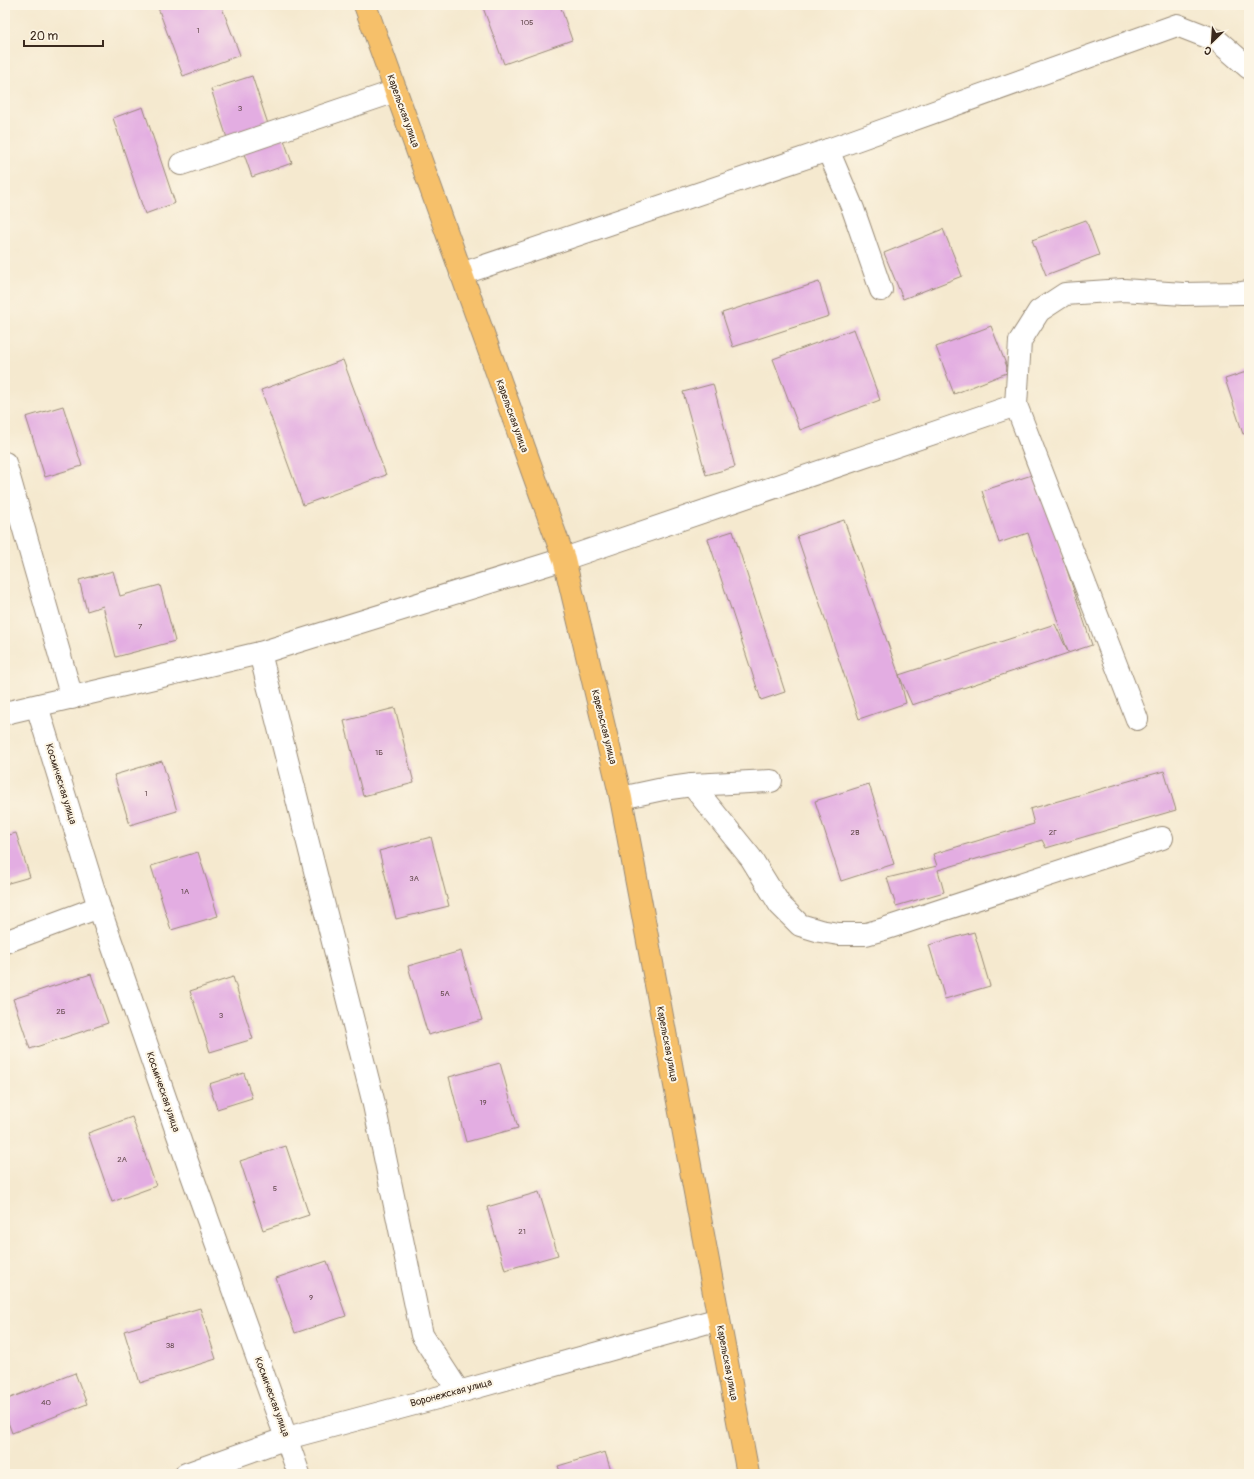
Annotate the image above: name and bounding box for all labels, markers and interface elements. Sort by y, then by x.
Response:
house number: 105 [521,18,533,27]
scale bar [24,22,103,48]
north arrow [1192,22,1232,62]
house number: 1 [196,26,200,35]
text: 20 m [30,29,59,44]
text: С [1202,43,1214,58]
street label: Карельская улица [384,73,422,149]
house number: 3 [238,104,243,113]
street label: Карельская улица [493,378,531,454]
house number: 7 [138,622,143,631]
street label: Карельская улица [589,688,619,766]
street label: Космическая улица [43,742,79,826]
house number: 1Б [375,748,383,757]
house number: 1 [144,789,148,798]
house number: 2В [851,828,860,837]
house number: 2Г [1049,828,1057,837]
house number: 3А [409,874,419,883]
house number: 1А [181,887,189,896]
house number: 5А [440,989,450,998]
street label: Карельская улица [654,1005,680,1083]
house number: 2Б [56,1007,66,1016]
house number: 3 [219,1011,224,1020]
street label: Космическая улица [144,1050,182,1134]
house number: 19 [479,1098,487,1107]
house number: 2А [117,1155,127,1164]
house number: 5 [273,1184,277,1193]
house number: 21 [518,1227,526,1236]
house number: 9 [309,1293,313,1302]
street label: Карельская улица [714,1324,740,1402]
house number: 38 [166,1341,174,1350]
street label: Космическая улица [252,1356,292,1439]
street label: Воронежская улица [409,1376,494,1410]
house number: 40 [41,1398,52,1407]

